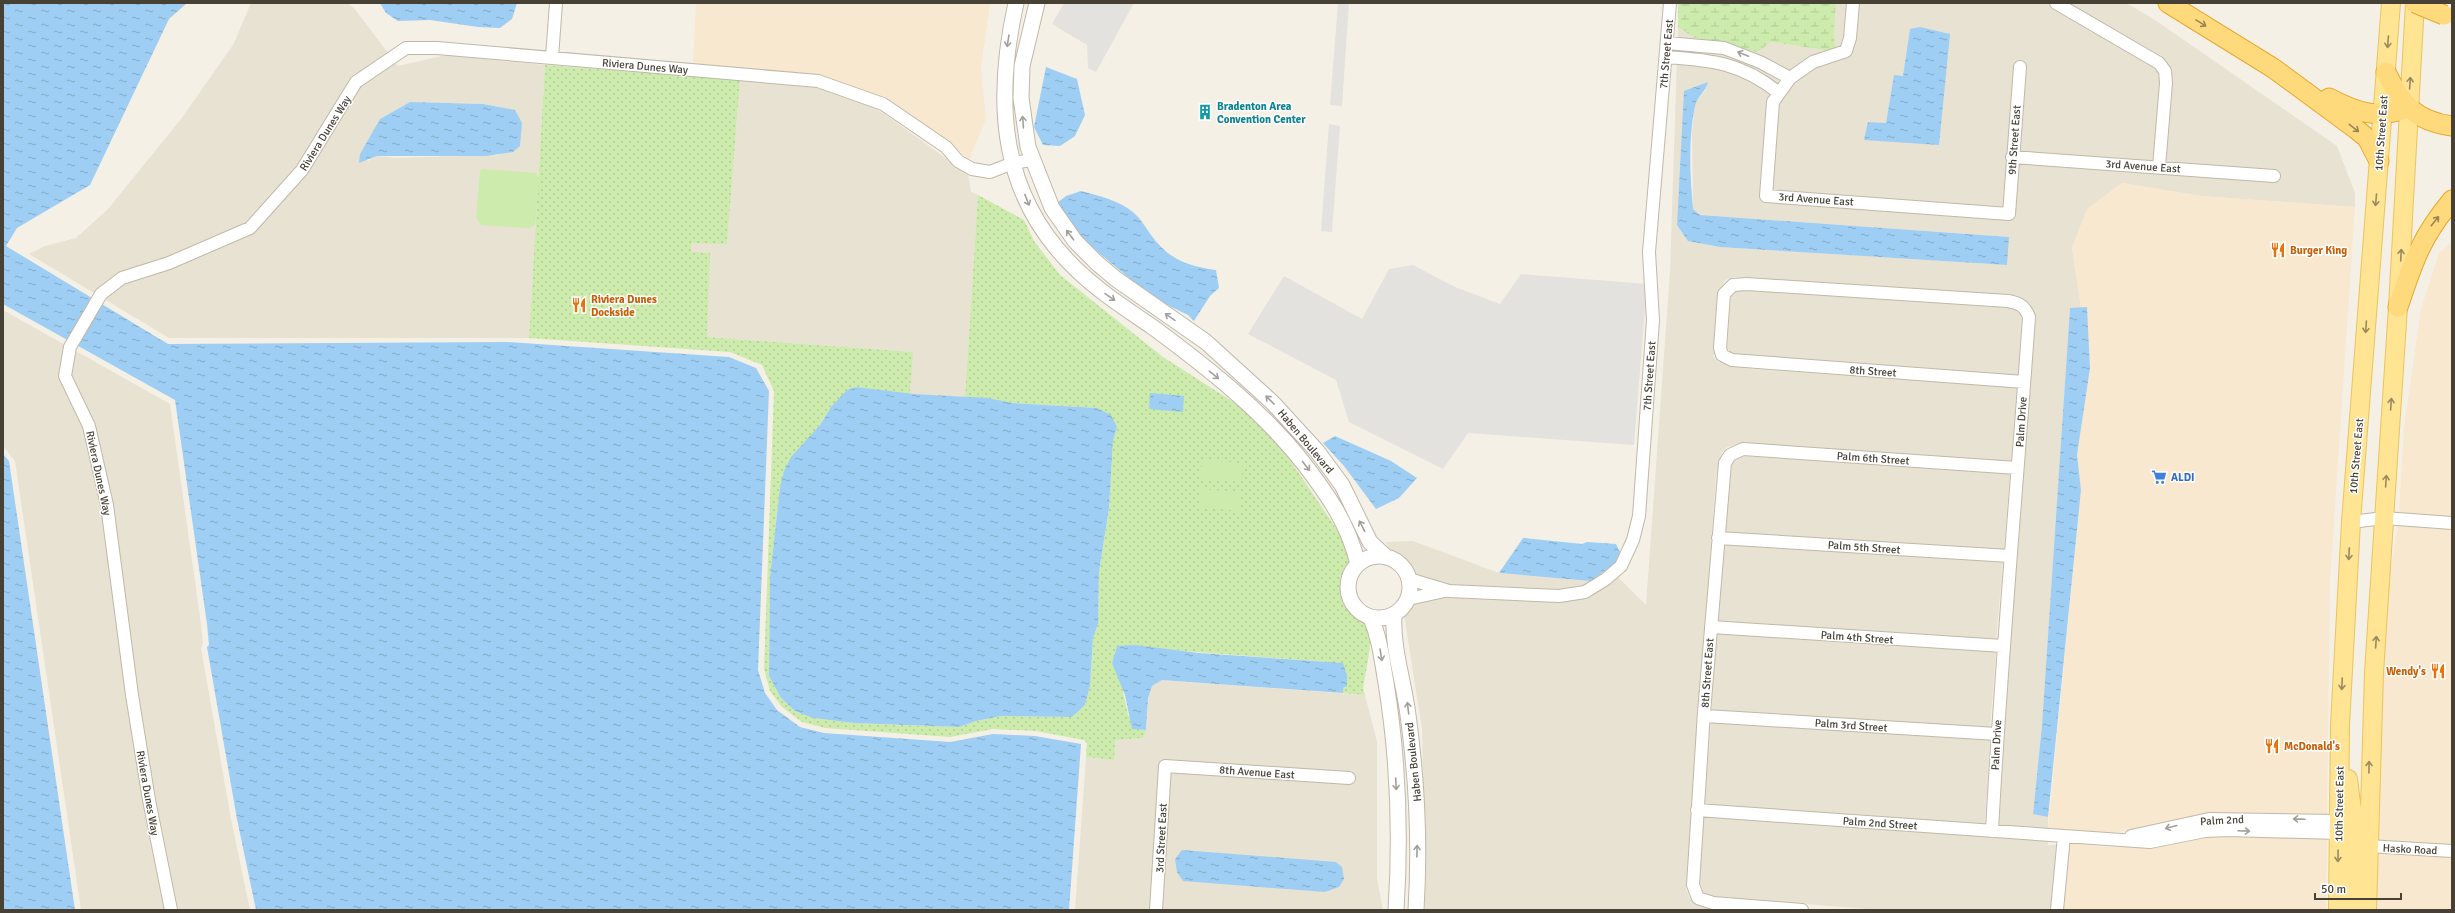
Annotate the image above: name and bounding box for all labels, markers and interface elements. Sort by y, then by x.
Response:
street label: 7th Street East [1657,19,1676,89]
one-way arrow [2195,20,2207,28]
one-way arrow [1004,34,1012,47]
one-way arrow [2385,35,2392,48]
one-way arrow [1737,50,1749,58]
street label: Riviera Dunes Way [601,56,689,77]
one-way arrow [2406,77,2414,90]
street label: Riviera Dunes Way [297,93,354,173]
street label: 10th Street East [2372,95,2391,171]
place label: Bradenton Area Convention Center [1217,100,1306,126]
building icon: Bradenton Area Convention Center [1196,103,1214,121]
street label: 9th Street East [2006,105,2023,175]
one-way arrow [1019,116,1027,129]
one-way arrow [2349,124,2360,132]
street label: 3rd Avenue East [2105,157,2181,176]
street label: 3rd Avenue East [1778,190,1854,209]
one-way arrow [1023,193,1031,205]
one-way arrow [2372,193,2380,206]
one-way arrow [2431,215,2440,226]
one-way arrow [1066,229,1074,240]
restaurant icon: Burger King [2269,241,2287,259]
place label: Burger King [2290,244,2347,257]
one-way arrow [2398,249,2405,262]
place label: Riviera Dunes Dockside [591,293,657,319]
one-way arrow [1105,293,1116,301]
restaurant icon: Riviera Dunes Dockside [570,296,588,314]
one-way arrow [1165,313,1176,321]
one-way arrow [2362,320,2370,333]
street label: 7th Street East [1641,341,1658,411]
street label: 8th Street [1849,363,1897,380]
one-way arrow [1209,370,1219,379]
one-way arrow [1265,395,1275,405]
street label: Palm Drive [2013,396,2030,448]
one-way arrow [2388,398,2395,411]
street label: Haben Boulevard [1275,407,1336,476]
street label: 10th Street East [2347,418,2366,494]
street label: Riviera Dunes Way [83,430,114,517]
street label: Palm 6th Street [1836,449,1910,468]
one-way arrow [1302,461,1310,472]
supermarket icon: ALDI [2150,468,2168,486]
place label: ALDI [2171,471,2195,484]
one-way arrow [2383,475,2390,488]
one-way arrow [1358,520,1366,532]
street label: Palm 5th Street [1827,538,1901,557]
one-way arrow [2345,547,2352,560]
street label: Palm 4th Street [1820,628,1894,647]
one-way arrow [2372,636,2379,649]
street label: 8th Street East [1699,638,1716,708]
one-way arrow [1377,648,1385,661]
restaurant icon: Wendy's [2429,662,2447,680]
place label: Wendy's [2386,665,2426,678]
one-way arrow [2338,677,2345,690]
one-way arrow [1404,702,1411,715]
street label: Palm 3rd Street [1814,716,1888,735]
street label: Palm Drive [1989,719,2004,771]
street label: Haben Boulevard [1403,721,1424,802]
restaurant icon: McDonald's [2263,737,2281,755]
place label: McDonald's [2284,740,2340,753]
street label: Riviera Dunes Way [134,750,162,838]
one-way arrow [2365,761,2373,774]
street label: 8th Avenue East [1219,763,1295,782]
street label: 10th Street East [2332,766,2347,842]
one-way arrow [1393,777,1400,790]
street label: 3rd Street East [1153,803,1170,873]
street label: Palm 2nd [2200,813,2244,828]
street label: Palm 2nd Street [1842,814,1918,833]
one-way arrow [2293,816,2306,823]
one-way arrow [2164,824,2177,832]
one-way arrow [2237,827,2250,834]
street label: Hasko Road [2382,842,2438,857]
one-way arrow [1413,845,1421,858]
one-way arrow [2334,849,2342,862]
scale bar [2315,875,2401,901]
text: 50 m [2321,882,2346,897]

